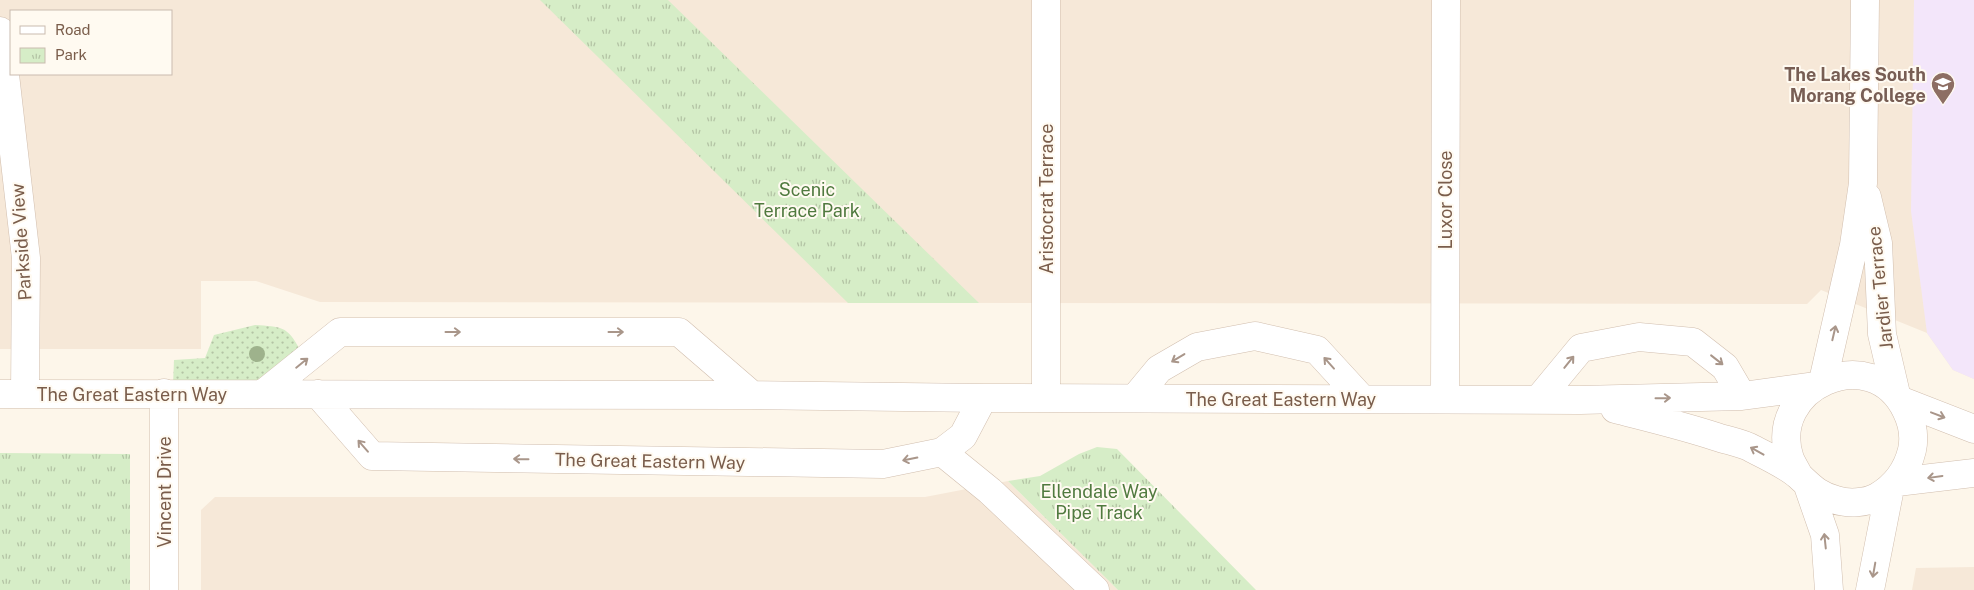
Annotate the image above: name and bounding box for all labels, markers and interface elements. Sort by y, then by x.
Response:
legend [10,10,172,75]
text: Road [55,21,91,38]
text: Park [55,46,87,63]
place label: The Lakes South Morang College [1784,64,1926,106]
school or university icon: The Lakes South Morang College [1930,71,1956,105]
street label: Aristocrat Terrace [1036,124,1057,274]
street label: Luxor Close [1435,150,1456,250]
park label: Scenic Terrace Park [754,179,860,221]
street label: Parkside View [6,183,36,301]
street label: Jardier Terrace [1863,225,1897,351]
one-way arrow [1830,326,1839,342]
one-way arrow [445,327,461,337]
one-way arrow [608,327,624,337]
one-way arrow [1172,353,1186,363]
one-way arrow [1710,355,1723,366]
one-way arrow [1563,356,1574,369]
one-way arrow [295,357,308,368]
one-way arrow [1323,357,1335,370]
street label: The Great Eastern Way [37,384,228,405]
street label: The Great Eastern Way [1186,389,1377,410]
one-way arrow [1655,393,1671,403]
one-way arrow [1930,411,1945,420]
street label: Vincent Drive [154,436,175,548]
one-way arrow [358,440,369,453]
one-way arrow [1749,446,1764,456]
street label: The Great Eastern Way [555,449,746,473]
one-way arrow [513,454,529,463]
one-way arrow [903,454,919,464]
one-way arrow [1928,472,1944,482]
park label: Ellendale Way Pipe Track [1040,481,1158,523]
one-way arrow [1820,534,1830,550]
one-way arrow [1868,562,1878,578]

